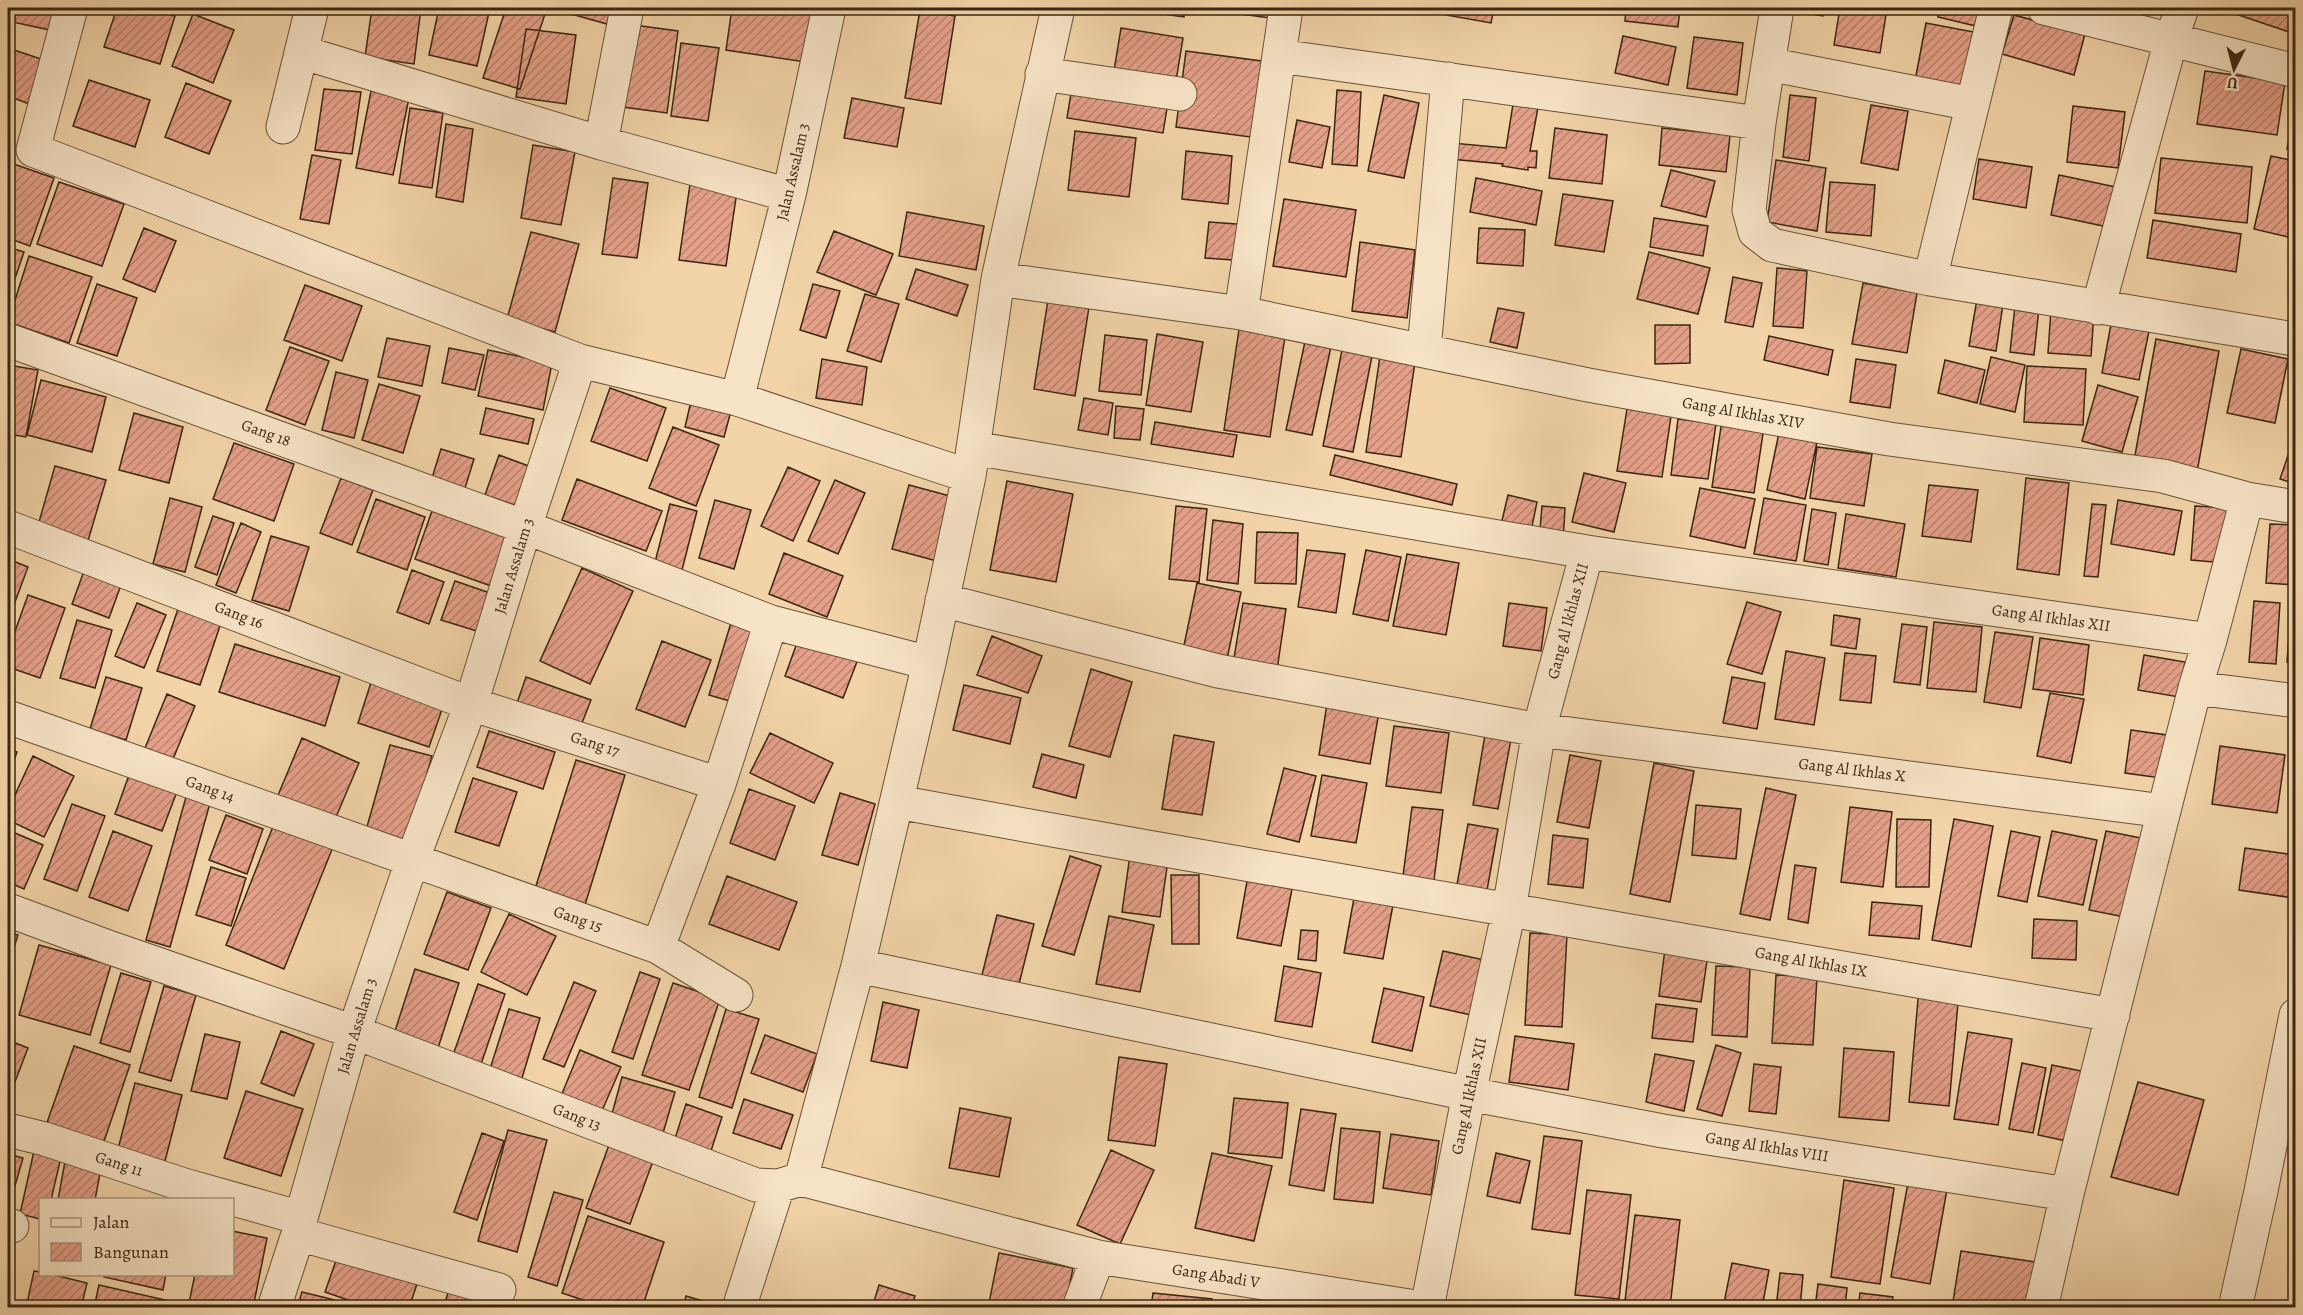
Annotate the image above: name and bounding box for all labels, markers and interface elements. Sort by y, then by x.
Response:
north arrow [2204,39,2264,99]
text: U [2226,71,2239,94]
street label: Jalan Assalam 3 [771,121,815,223]
street label: Gang Al Ikhlas XIV [1680,391,1806,435]
street label: Gang 18 [238,414,294,452]
street label: Jalan Assalam 3 [489,515,539,617]
street label: Gang Al Ikhlas XII [1542,561,1594,681]
street label: Gang 16 [211,596,267,634]
street label: Gang Al Ikhlas XII [1990,599,2112,637]
street label: Gang 17 [568,726,622,762]
street label: Gang Al Ikhlas X [1797,753,1907,788]
street label: Gang 14 [182,770,238,808]
street label: Gang 15 [551,900,605,938]
street label: Gang Al Ikhlas IX [1753,941,1869,983]
street label: Jalan Assalam 3 [332,975,382,1077]
street label: Gang Al Ikhlas XII [1446,1035,1492,1157]
street label: Gang 13 [550,1098,604,1136]
street label: Gang Al Ikhlas VIII [1704,1126,1830,1168]
street label: Gang 11 [92,1146,146,1182]
legend [39,1198,234,1276]
text: Jalan [93,1210,130,1234]
text: Bangunan [93,1240,169,1264]
street label: Gang Abadi V [1171,1258,1262,1294]

